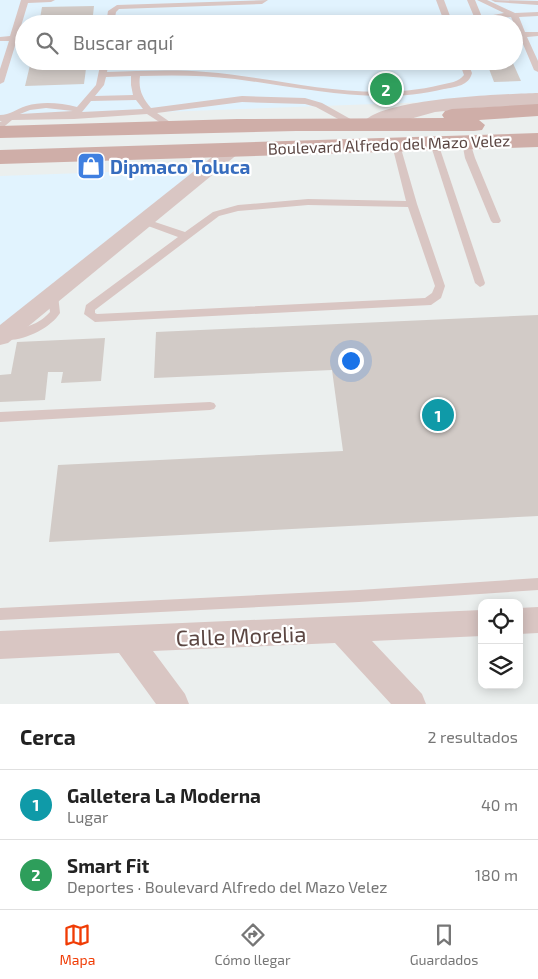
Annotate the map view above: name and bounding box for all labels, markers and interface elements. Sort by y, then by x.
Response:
search box [15,15,523,70]
icon: search [33,29,61,57]
text: Buscar aquí [73,31,173,54]
pin: 2 [370,70,402,108]
street label: Boulevard Alfredo del Mazo Velez [267,130,511,158]
shop icon: Dipmaco Toluca [76,151,106,181]
place label: Dipmaco Toluca [110,155,250,178]
your location [338,348,364,374]
pin: 1 [422,396,454,434]
map controls [478,599,523,689]
button: locate [478,599,523,644]
street label: Calle Morelia [175,620,307,650]
button: layers [478,644,523,689]
text: Cerca [20,724,76,749]
text: 2 resultados [427,727,518,746]
text: Galletera La Moderna [67,784,261,807]
text: 1 [33,795,39,814]
text: 40 m [481,795,518,814]
text: Lugar [67,807,108,826]
text: Smart Fit [67,854,149,877]
text: 2 [31,865,41,884]
text: 180 m [475,865,518,884]
text: Deportes · Boulevard Alfredo del Mazo Velez [67,877,387,896]
tab: Mapa [60,921,95,968]
tab: Cómo llegar [214,921,291,968]
tab: Guardados [410,921,478,968]

